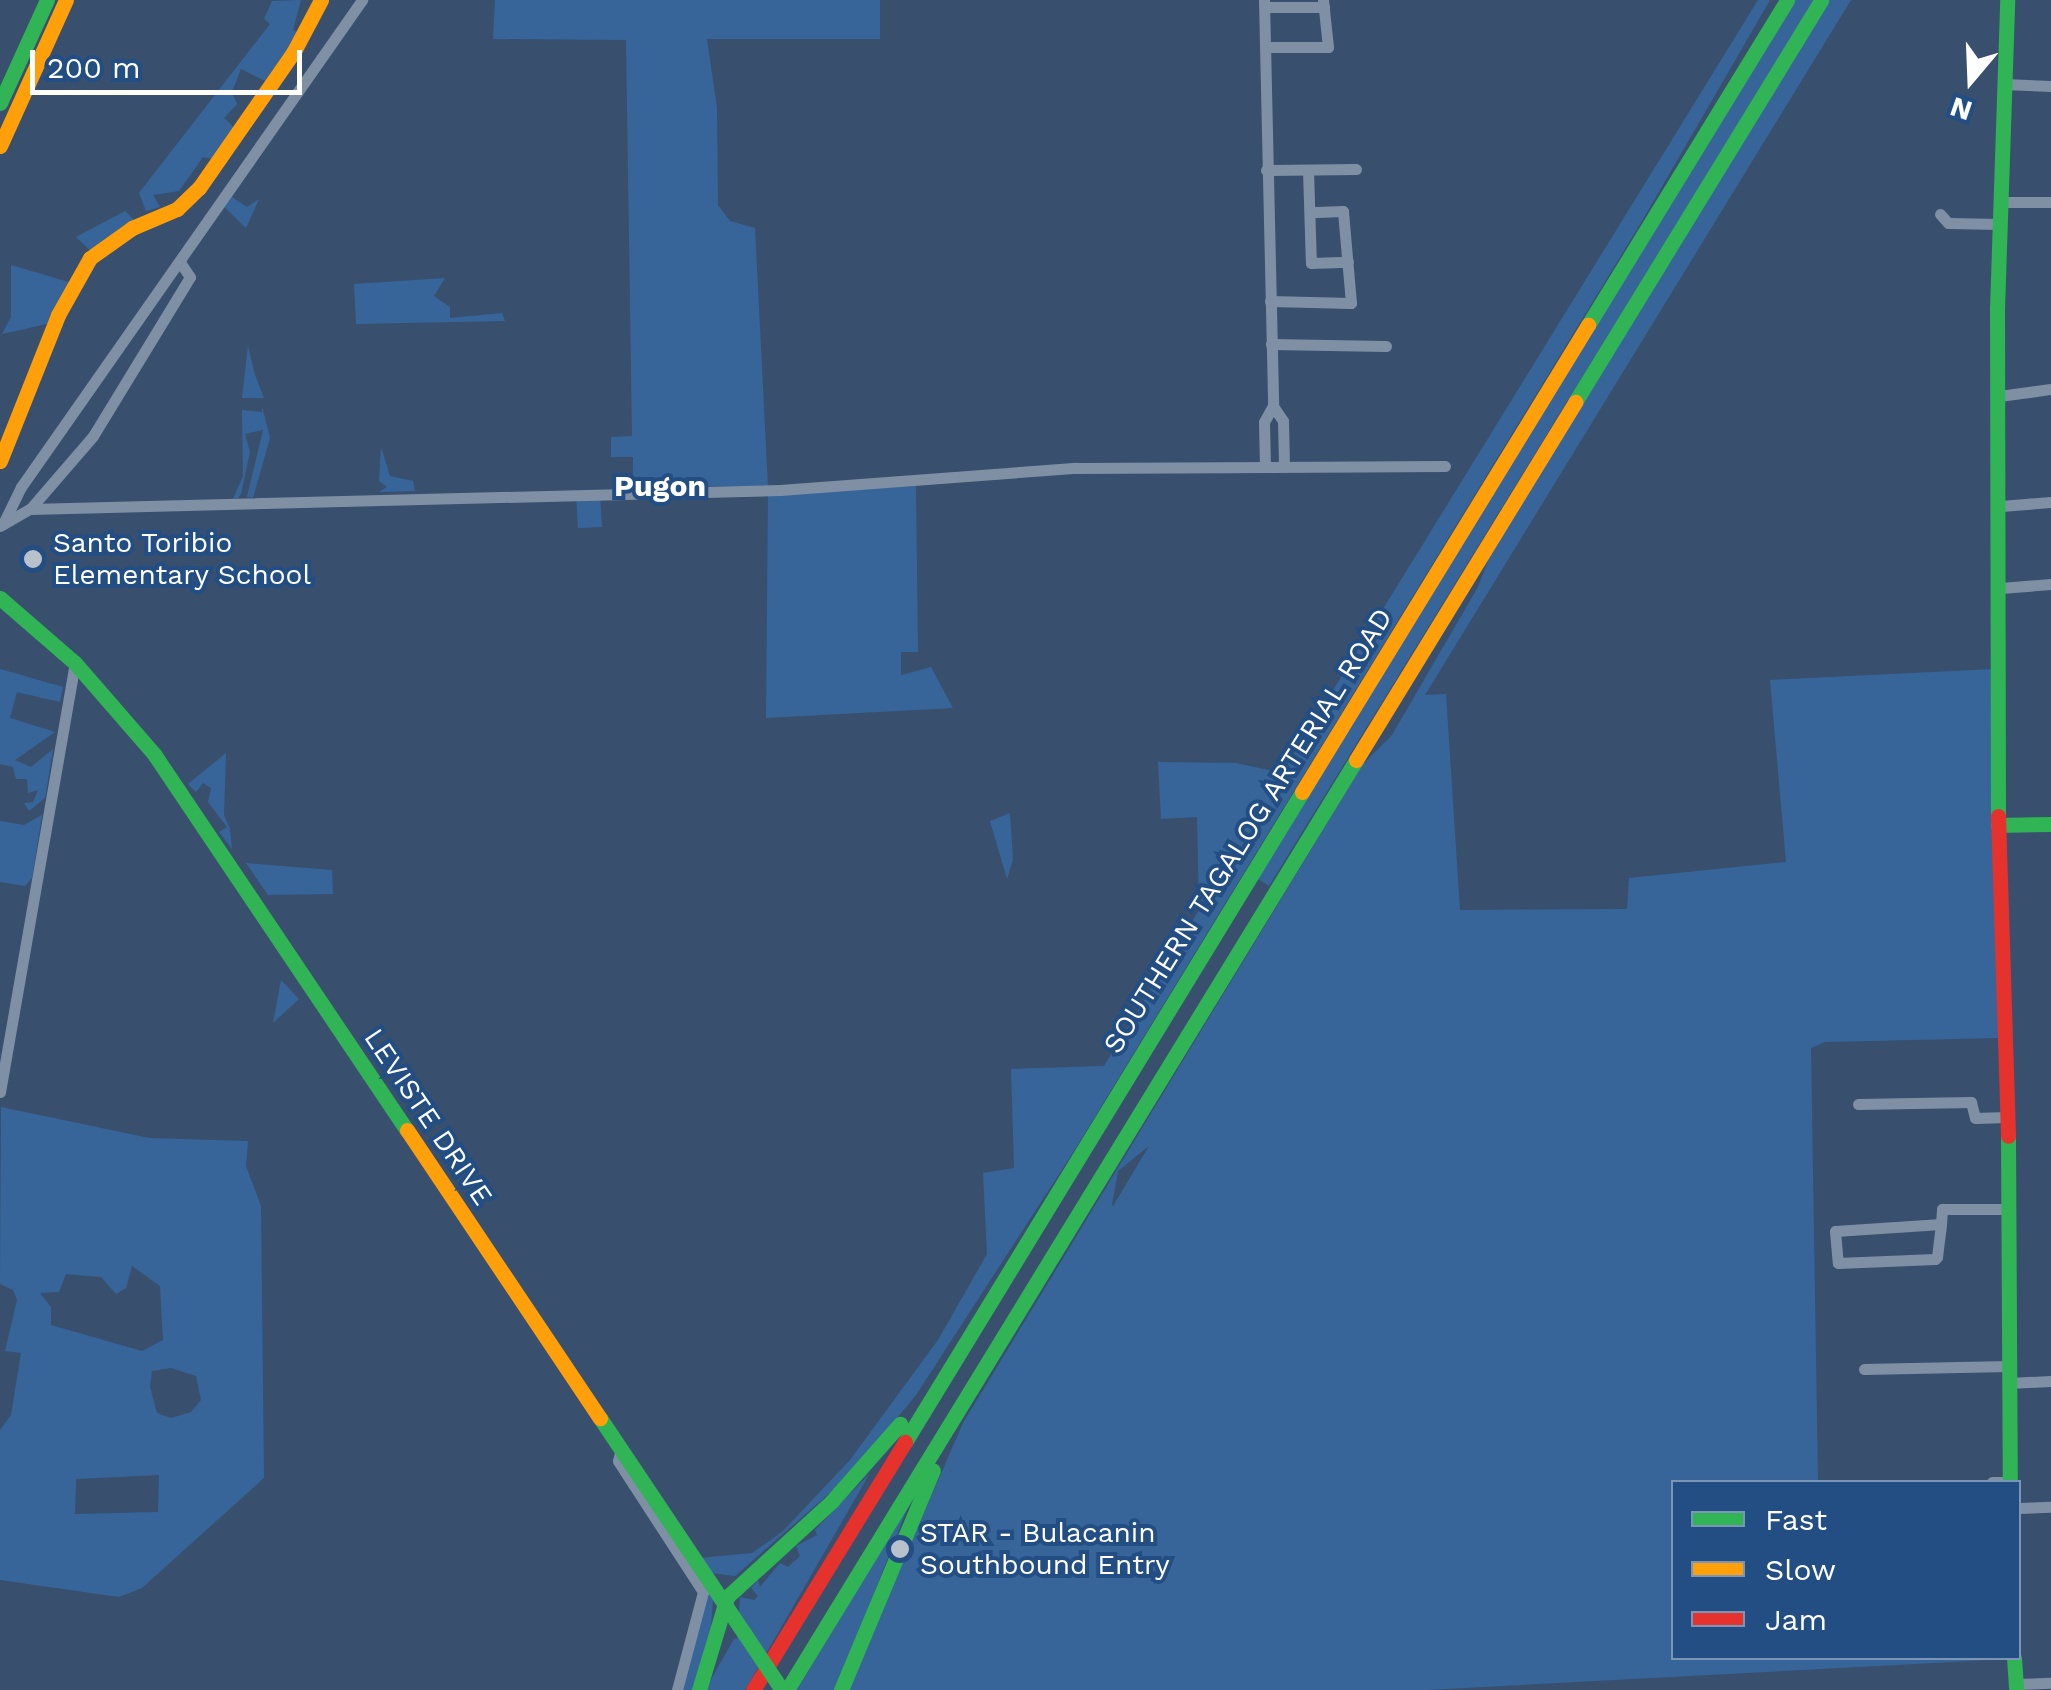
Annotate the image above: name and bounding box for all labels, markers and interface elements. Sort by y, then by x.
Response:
scale bar [35,30,308,92]
north arrow [1921,30,2021,130]
text: 200 m [47,50,141,85]
text: N [1946,90,1976,128]
district label: Pugon [614,468,706,504]
place label: Santo Toribio Elementary School [53,526,312,592]
marker: Santo Toribio Elementary School [22,548,44,570]
street label: SOUTHERN TAGALOG ARTERIAL ROAD [1096,601,1400,1061]
street label: LEVISTE DRIVE [357,1022,499,1212]
legend [1671,1480,2021,1660]
text: Fast [1765,1502,1827,1537]
place label: STAR - Bulacanin Southbound Entry [920,1516,1170,1582]
marker: STAR - Bulacanin Southbound Entry [889,1538,911,1560]
text: Slow [1765,1552,1836,1587]
text: Jam [1765,1602,1827,1637]

